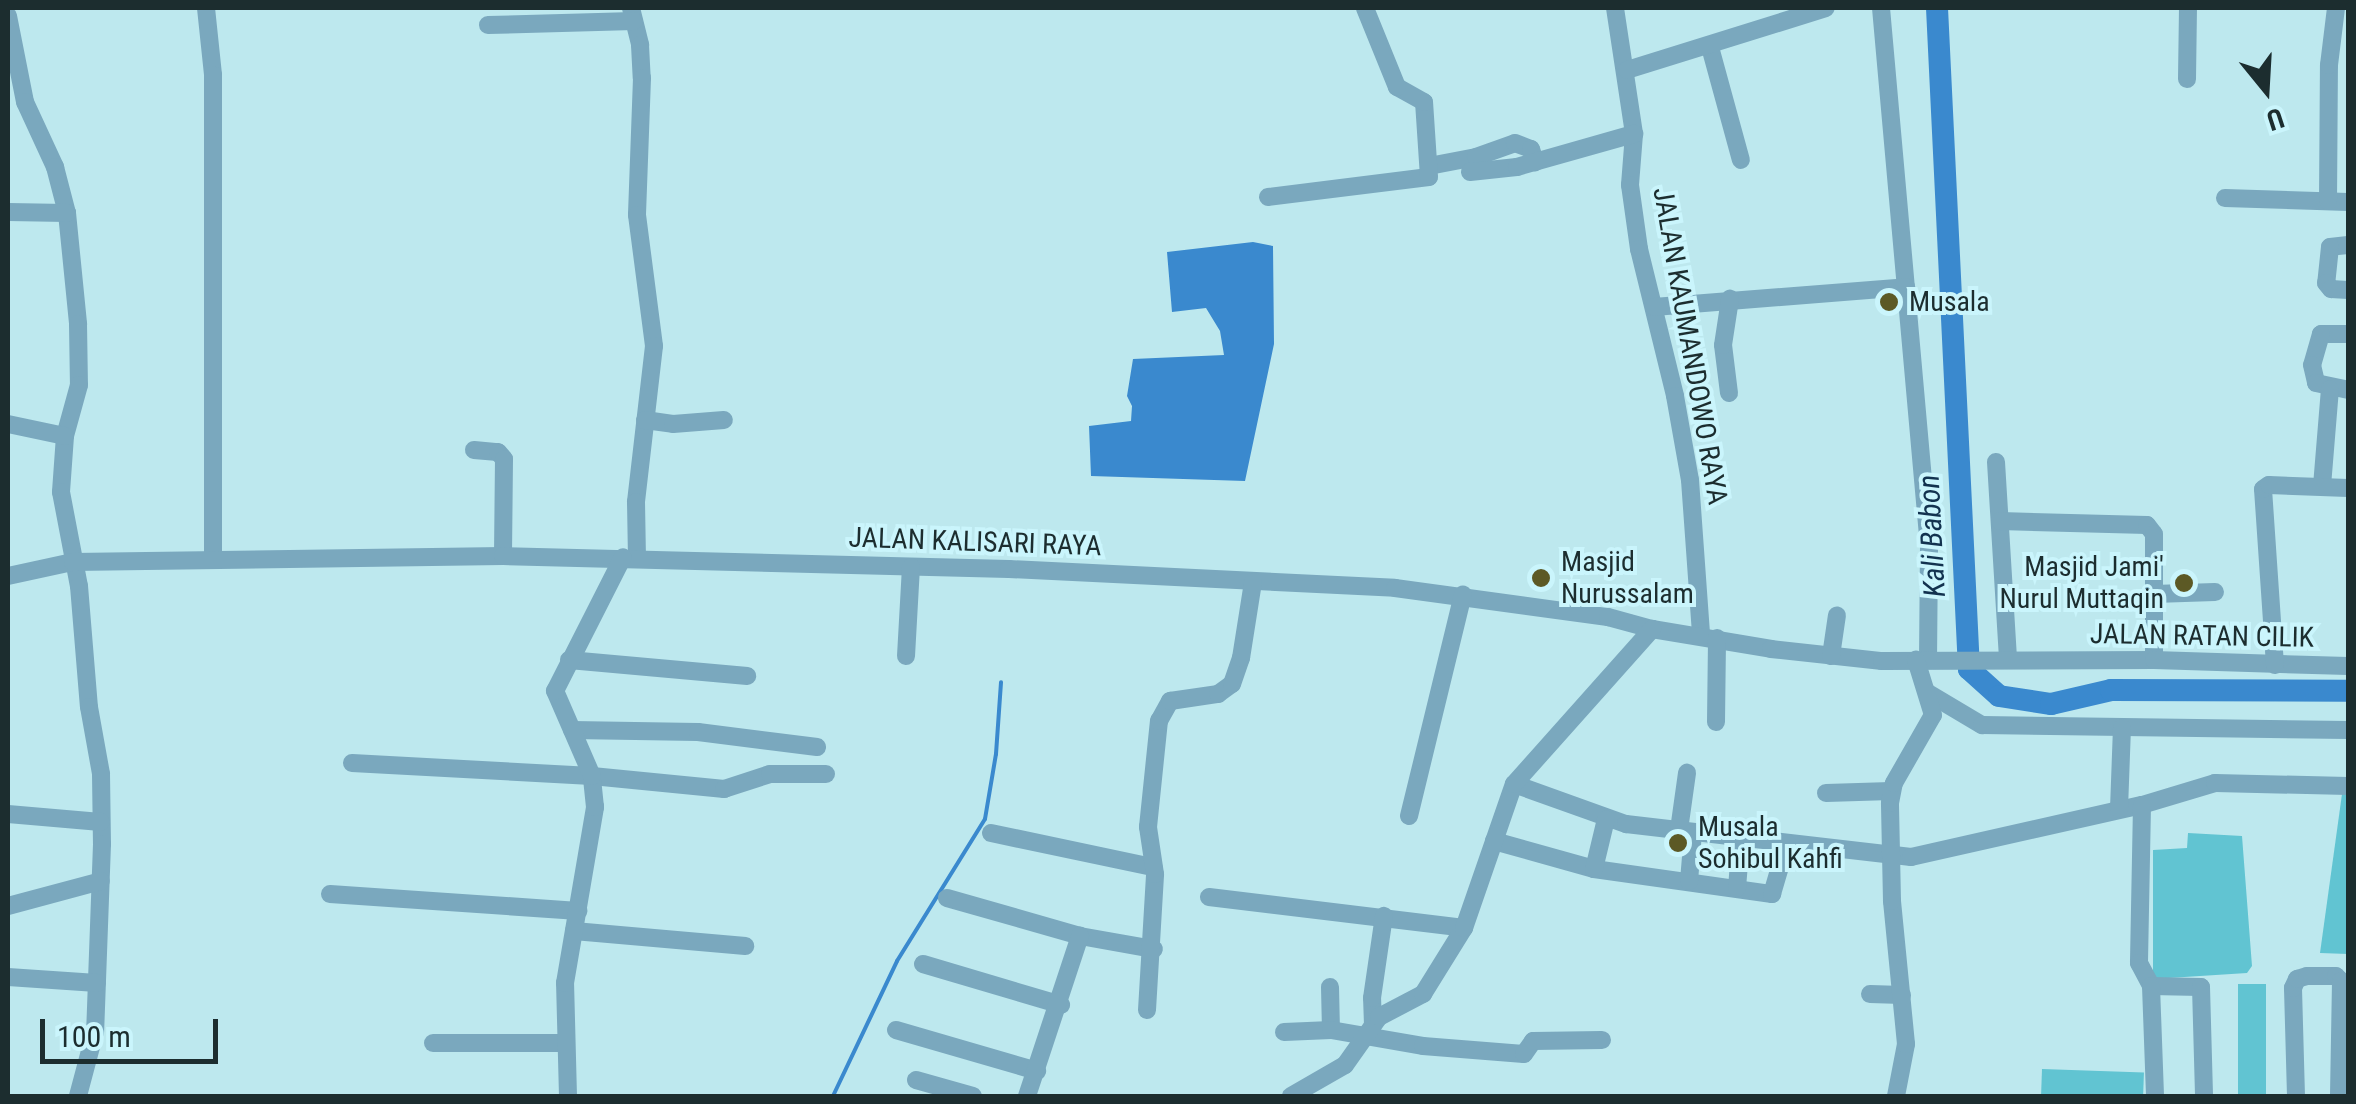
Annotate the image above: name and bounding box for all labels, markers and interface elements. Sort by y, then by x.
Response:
north arrow [2216,40,2316,140]
text: U [2263,101,2288,137]
street label: JALAN KAUMANDOWO RAYA [1646,185,1734,507]
place label: Musala [1909,285,1990,319]
marker: Musala [1878,291,1900,313]
water label: Kali Babon [1911,474,1953,598]
street label: JALAN KALISARI RAYA [848,521,1102,563]
place label: Masjid Nurussalam [1561,545,1694,611]
place label: Masjid Jami' Nurul Muttaqin [2000,550,2164,616]
marker: Masjid Nurussalam [1530,567,1552,589]
marker: Masjid Jami' Nurul Muttaqin [2173,572,2195,594]
street label: JALAN RATAN CILIK [2090,617,2314,655]
place label: Musala Sohibul Kahfi [1698,810,1843,876]
marker: Musala Sohibul Kahfi [1667,832,1689,854]
scale bar [45,999,222,1061]
text: 100 m [57,1019,131,1054]

